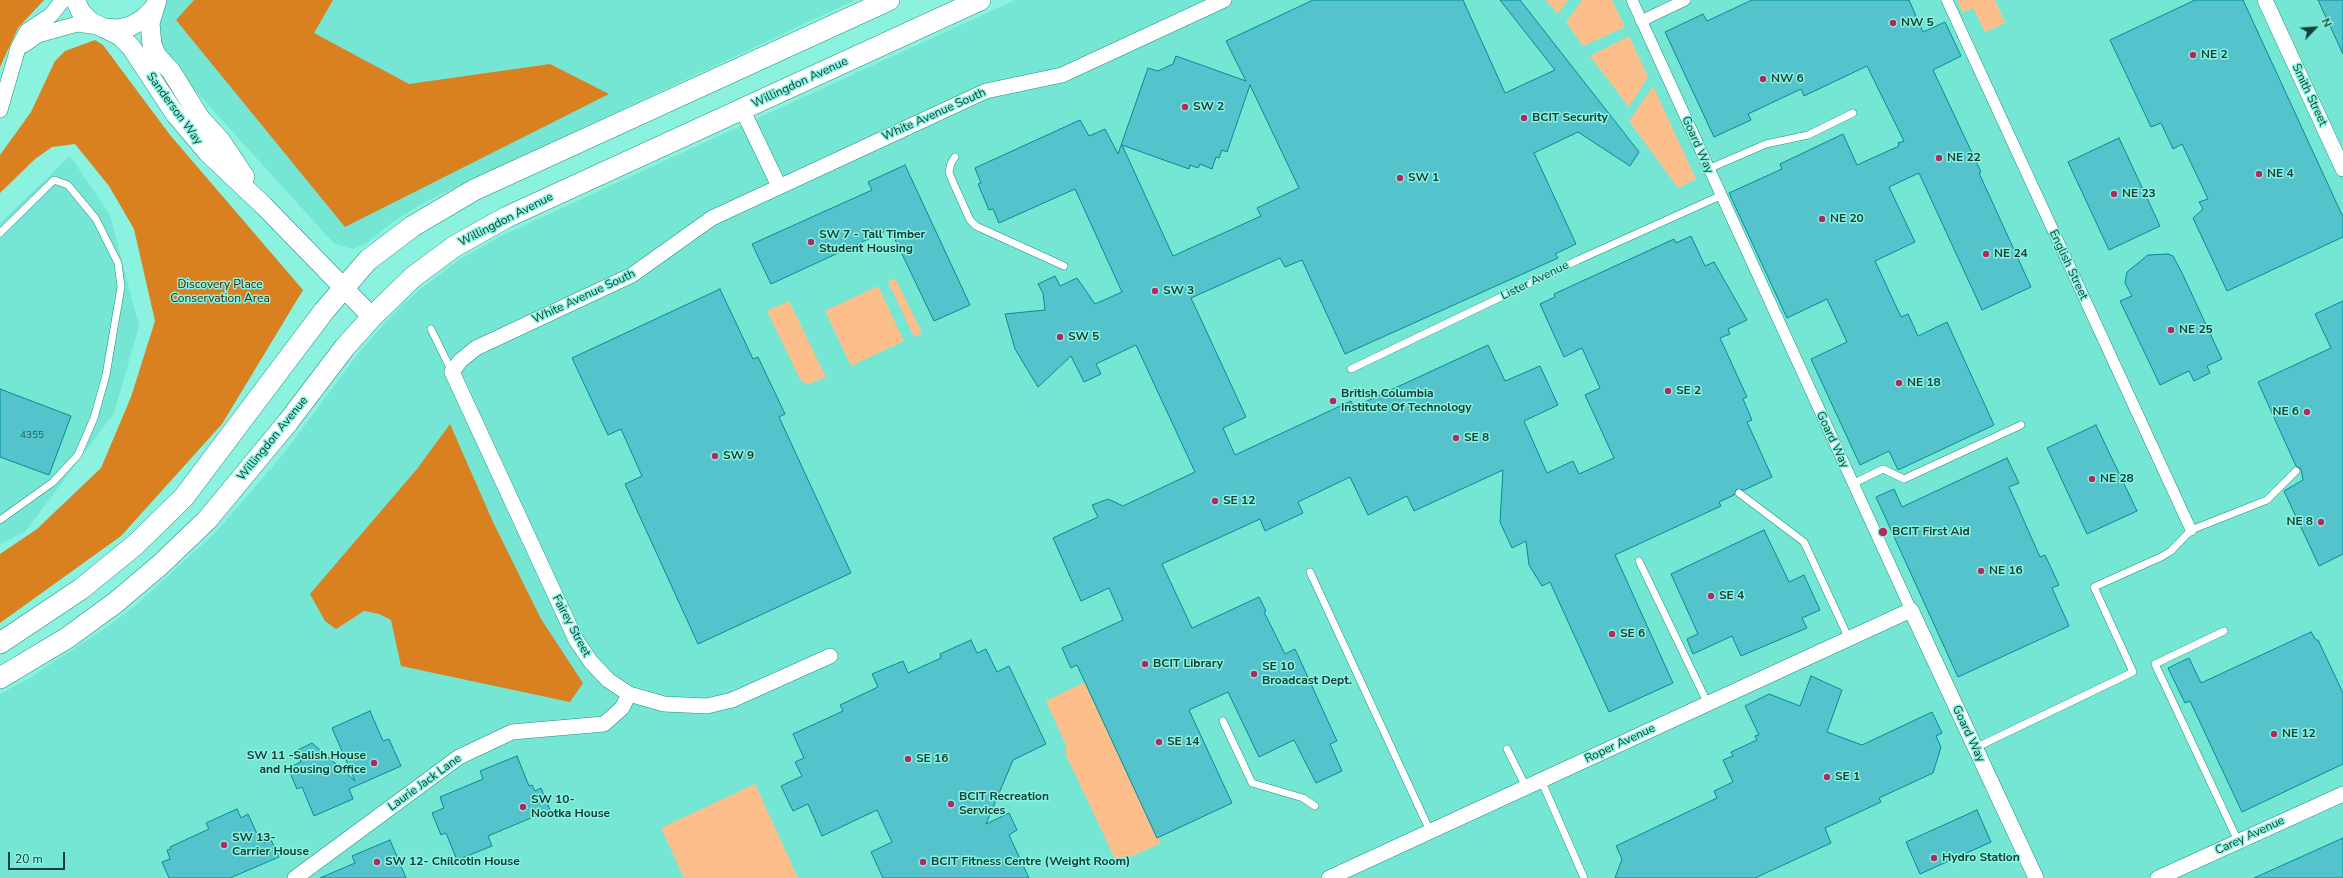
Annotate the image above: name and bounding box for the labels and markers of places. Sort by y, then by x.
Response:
place label: NW 5 [1901,16,1934,30]
marker: NW 5 [1888,18,1898,28]
place label: NE 2 [2201,48,2228,62]
marker: NE 2 [2188,50,2198,60]
place label: NW 6 [1771,72,1804,86]
marker: NW 6 [1758,74,1768,84]
place label: SW 2 [1193,100,1224,114]
marker: SW 2 [1180,102,1190,112]
place label: BCIT Security [1532,111,1608,125]
marker: BCIT Security [1519,113,1529,123]
place label: NE 22 [1947,151,1981,165]
marker: NE 22 [1934,153,1944,163]
place label: NE 4 [2267,167,2294,181]
marker: NE 4 [2254,169,2264,179]
place label: SW 1 [1408,171,1439,185]
marker: SW 1 [1395,173,1405,183]
place label: NE 23 [2122,187,2156,201]
marker: NE 23 [2109,189,2119,199]
place label: NE 20 [1830,212,1864,226]
marker: NE 20 [1817,214,1827,224]
place label: SW 7 - Tall Timber Student Housing [819,228,925,256]
marker: SW 7 - Tall Timber Student Housing [806,237,816,247]
place label: NE 24 [1994,247,2028,261]
marker: NE 24 [1981,249,1991,259]
place label: SW 3 [1163,284,1194,298]
marker: SW 3 [1150,286,1160,296]
place label: NE 25 [2179,323,2213,337]
marker: NE 25 [2166,325,2176,335]
place label: SW 5 [1068,330,1099,344]
marker: SW 5 [1055,332,1065,342]
place label: NE 18 [1907,376,1941,390]
marker: NE 18 [1894,378,1904,388]
place label: SE 2 [1676,384,1701,398]
marker: SE 2 [1663,386,1673,396]
place label: British Columbia Institute Of Technology [1341,387,1472,415]
marker: British Columbia Institute Of Technology [1328,396,1338,406]
place label: NE 6 [2272,405,2299,419]
marker: NE 6 [2302,407,2312,417]
place label: SE 8 [1464,431,1489,445]
marker: SE 8 [1451,433,1461,443]
place label: SW 9 [723,449,754,463]
marker: SW 9 [710,451,720,461]
place label: NE 28 [2100,472,2134,486]
marker: NE 28 [2087,474,2097,484]
place label: SE 12 [1223,494,1255,508]
marker: SE 12 [1210,496,1220,506]
place label: NE 8 [2286,515,2313,529]
marker: NE 8 [2316,517,2326,527]
place label: BCIT First Aid [1892,525,1970,539]
marker: BCIT First Aid [1877,526,1889,538]
place label: NE 16 [1989,564,2023,578]
marker: NE 16 [1976,566,1986,576]
place label: SE 4 [1719,589,1744,603]
marker: SE 4 [1706,591,1716,601]
place label: SE 6 [1620,627,1645,641]
marker: SE 6 [1607,629,1617,639]
place label: BCIT Library [1153,657,1223,671]
marker: BCIT Library [1140,659,1150,669]
place label: SE 10 Broadcast Dept. [1262,660,1352,688]
marker: SE 10 Broadcast Dept. [1249,669,1259,679]
place label: NE 12 [2282,727,2316,741]
marker: NE 12 [2269,729,2279,739]
place label: SE 14 [1167,735,1199,749]
marker: SE 14 [1154,737,1164,747]
place label: SW 11 -Salish House and Housing Office [247,749,366,777]
place label: SE 16 [916,752,948,766]
marker: SE 16 [903,754,913,764]
marker: SW 11 -Salish House and Housing Office [369,758,379,768]
place label: SE 1 [1835,770,1860,784]
marker: SE 1 [1822,772,1832,782]
place label: BCIT Recreation Services [959,790,1049,818]
place label: SW 10- Nootka House [531,793,610,821]
marker: BCIT Recreation Services [946,799,956,809]
marker: SW 10- Nootka House [518,802,528,812]
place label: SW 13- Carrier House [232,831,309,859]
marker: SW 13- Carrier House [219,840,229,850]
place label: Hydro Station [1942,851,2020,865]
marker: Hydro Station [1929,853,1939,863]
place label: SW 12- Chilcotin House [385,855,520,869]
place label: BCIT Fitness Centre (Weight Room) [931,855,1130,869]
marker: SW 12- Chilcotin House [372,857,382,867]
marker: BCIT Fitness Centre (Weight Room) [918,857,928,867]

